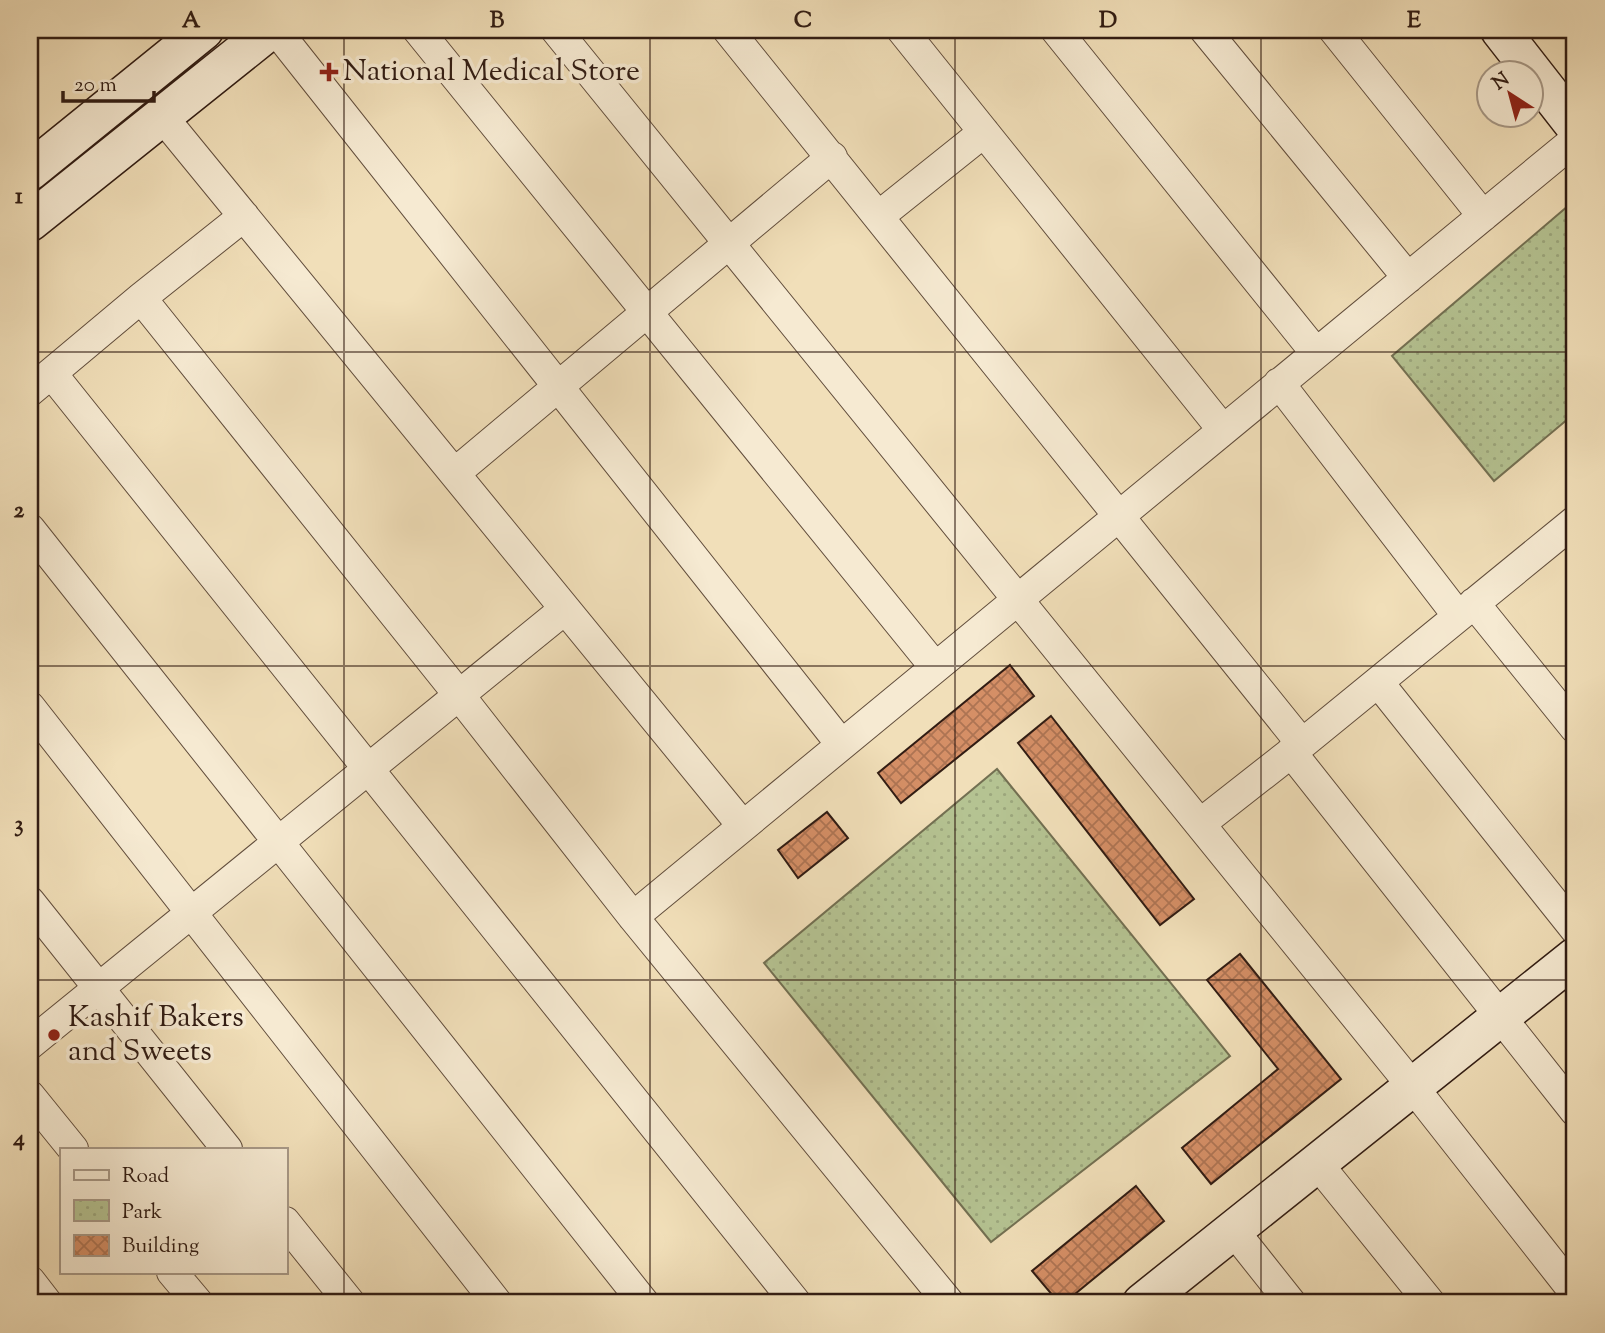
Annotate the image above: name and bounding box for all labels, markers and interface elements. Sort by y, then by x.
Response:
text: A [182,5,201,38]
text: B [490,5,505,38]
text: C [794,5,812,38]
text: D [1099,5,1117,38]
text: E [1407,5,1421,38]
place label: National Medical Store [343,51,640,94]
scale bar [63,60,154,104]
north arrow [1476,60,1546,130]
marker: National Medical Store [321,64,337,80]
text: N [1487,67,1516,98]
text: 20 m [74,71,117,101]
text: 1 [15,181,23,214]
text: 2 [14,495,25,528]
text: 3 [14,809,24,842]
place label: Kashif Bakers and Sweets [68,997,244,1074]
marker: Kashif Bakers and Sweets [46,1027,62,1043]
text: 4 [12,1123,25,1156]
legend [60,1148,287,1274]
text: Road [122,1162,169,1192]
text: Park [122,1198,163,1228]
text: Building [122,1232,199,1262]

